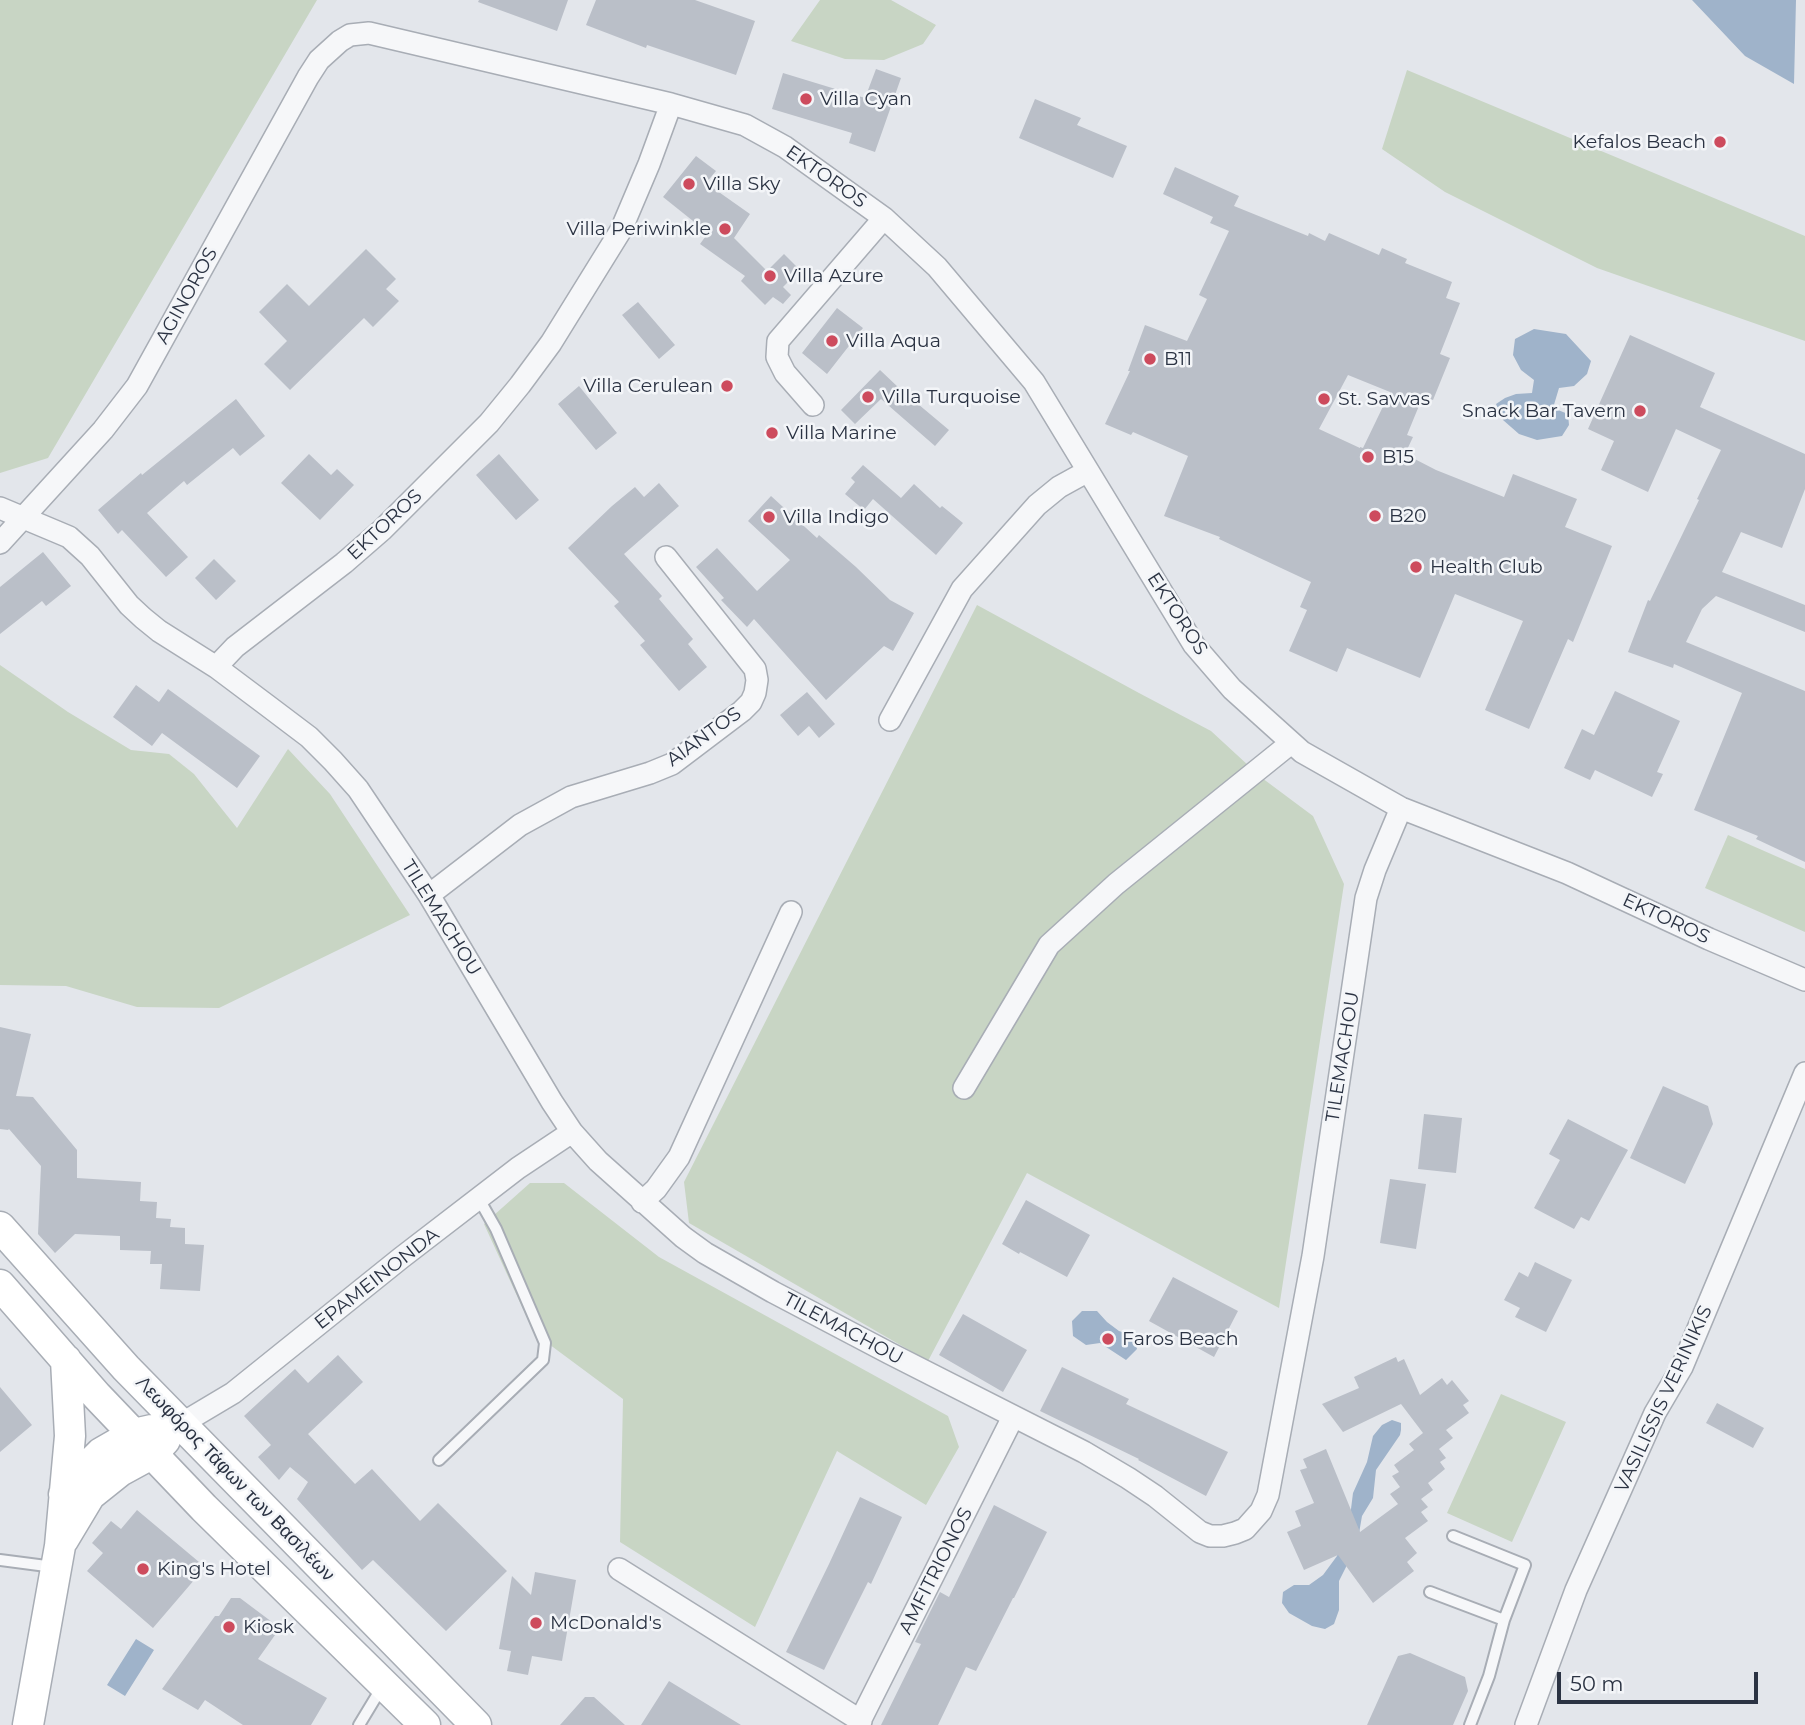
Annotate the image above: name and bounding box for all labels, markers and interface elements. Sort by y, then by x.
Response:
place label: Villa Cyan [820,88,912,110]
marker: Villa Cyan [798,91,814,107]
place label: Kefalos Beach [1573,131,1706,153]
marker: Kefalos Beach [1712,134,1728,150]
street label: EKTOROS [781,141,871,213]
place label: Villa Sky [703,173,780,195]
marker: Villa Sky [681,176,697,192]
place label: Villa Periwinkle [566,218,711,240]
marker: Villa Periwinkle [717,221,733,237]
street label: AGINOROS [151,244,223,348]
place label: Villa Azure [784,265,883,287]
marker: Villa Azure [762,268,778,284]
place label: Villa Aqua [846,330,941,352]
marker: Villa Aqua [824,333,840,349]
place label: B11 [1164,348,1192,370]
marker: B11 [1142,351,1158,367]
place label: Villa Cerulean [583,375,713,397]
marker: Villa Cerulean [719,378,735,394]
place label: Villa Turquoise [882,386,1021,408]
place label: St. Savvas [1338,388,1430,410]
marker: Villa Turquoise [860,389,876,405]
marker: St. Savvas [1316,391,1332,407]
place label: Snack Bar Tavern [1462,400,1626,422]
marker: Snack Bar Tavern [1632,403,1648,419]
place label: Villa Marine [786,422,897,444]
marker: Villa Marine [764,425,780,441]
place label: B15 [1382,446,1414,468]
marker: B15 [1360,449,1376,465]
street label: EKTOROS [343,485,427,565]
place label: B20 [1389,505,1427,527]
place label: Villa Indigo [783,506,889,528]
marker: B20 [1367,508,1383,524]
marker: Villa Indigo [761,509,777,525]
place label: Health Club [1430,556,1543,578]
marker: Health Club [1408,559,1424,575]
street label: EKTOROS [1142,569,1212,659]
street label: AIANTOS [662,702,746,772]
street label: TILEMACHOU [396,856,486,980]
street label: EKTOROS [1619,889,1713,949]
street label: TILEMACHOU [1321,990,1365,1124]
street label: EPAMEINONDA [310,1223,444,1335]
street label: TILEMACHOU [779,1288,907,1370]
street label: VASILISSIS VERINIKIS [1611,1302,1717,1496]
place label: Faros Beach [1122,1328,1238,1350]
marker: Faros Beach [1100,1331,1116,1347]
street label: Λεωφόρος Τάφων των Βασιλέων [131,1372,339,1586]
street label: AMFITRIONOS [894,1504,978,1638]
place label: King's Hotel [157,1558,271,1580]
marker: King's Hotel [135,1561,151,1577]
place label: McDonald's [550,1612,662,1634]
marker: McDonald's [528,1615,544,1631]
place label: Kiosk [243,1616,294,1638]
marker: Kiosk [221,1619,237,1635]
scale bar [1560,1658,1761,1702]
text: 50 m [1570,1671,1624,1696]

